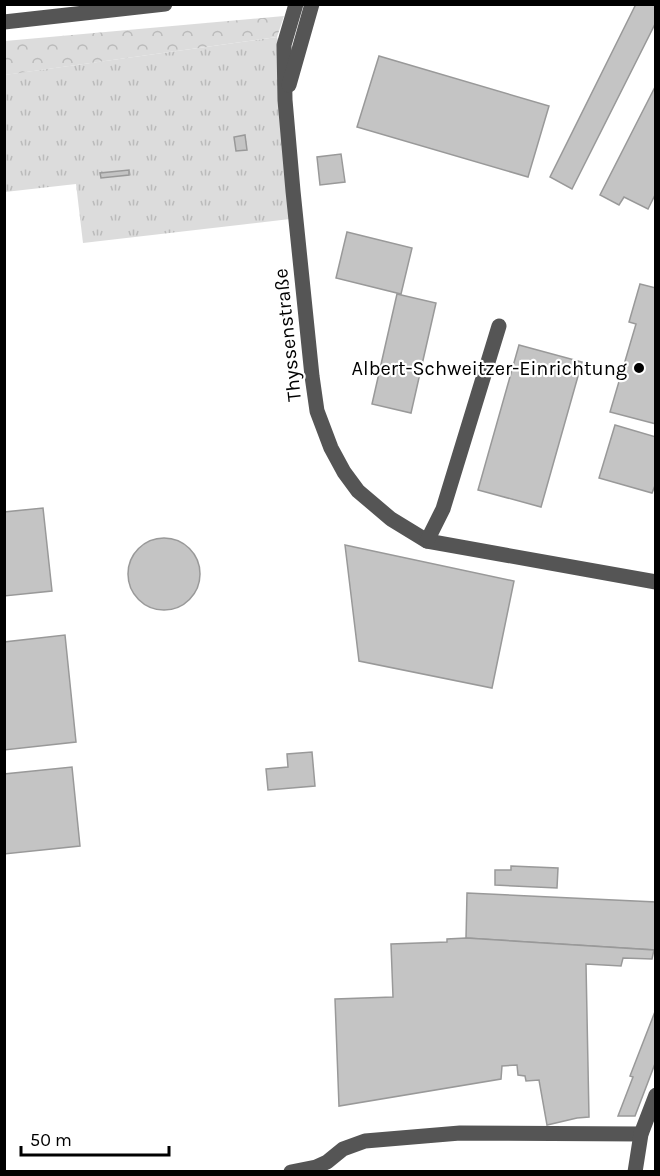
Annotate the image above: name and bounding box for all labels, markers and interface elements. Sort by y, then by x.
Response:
street label: Thyssenstraße [269,267,306,403]
place label: Albert-Schweitzer-Einrichtung [352,357,627,380]
marker: Albert-Schweitzer-Einrichtung [632,361,646,375]
scale bar [21,1119,170,1157]
text: 50 m [30,1129,72,1151]

